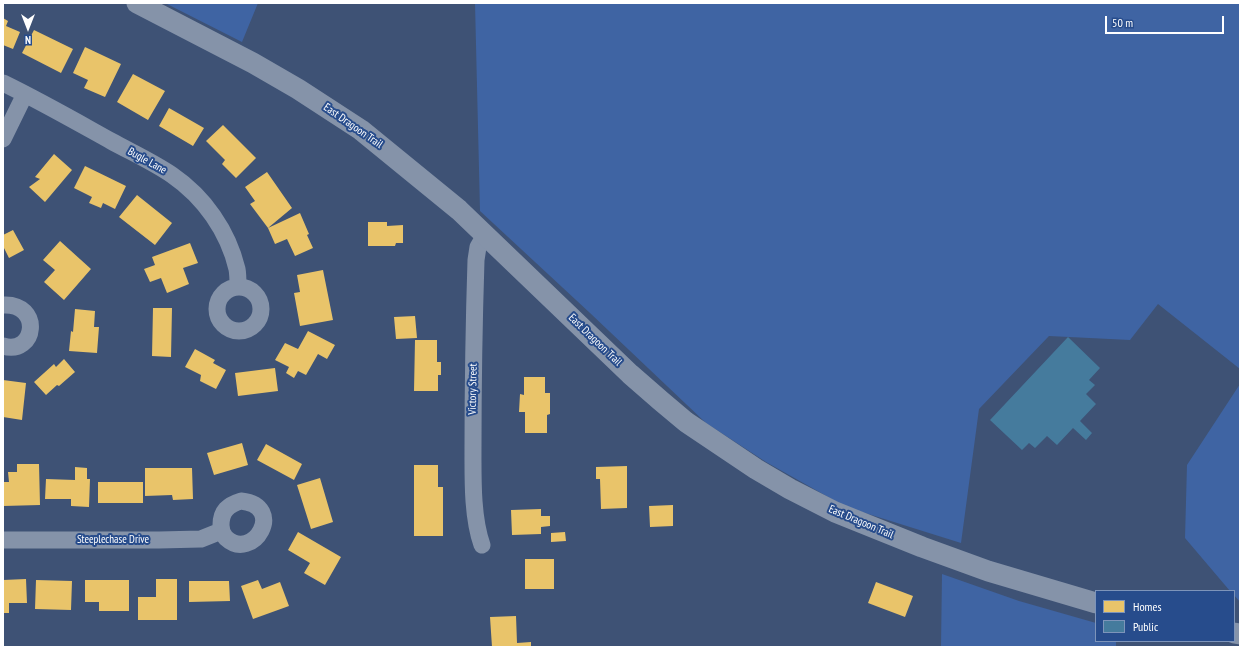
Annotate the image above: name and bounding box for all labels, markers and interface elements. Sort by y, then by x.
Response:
north arrow [8,8,48,48]
scale bar [1107,8,1226,34]
text: 50 m [1112,15,1133,30]
text: N [25,33,31,47]
street label: East Dragoon Trail [321,101,385,151]
street label: Bugle Lane [125,145,169,177]
street label: East Dragoon Trail [566,311,624,369]
street label: Victory Street [466,363,480,415]
street label: East Dragoon Trail [827,502,895,542]
street label: Steeplechase Drive [77,533,149,547]
legend [1095,590,1235,642]
text: Homes [1133,599,1161,614]
text: Public [1133,619,1158,634]

